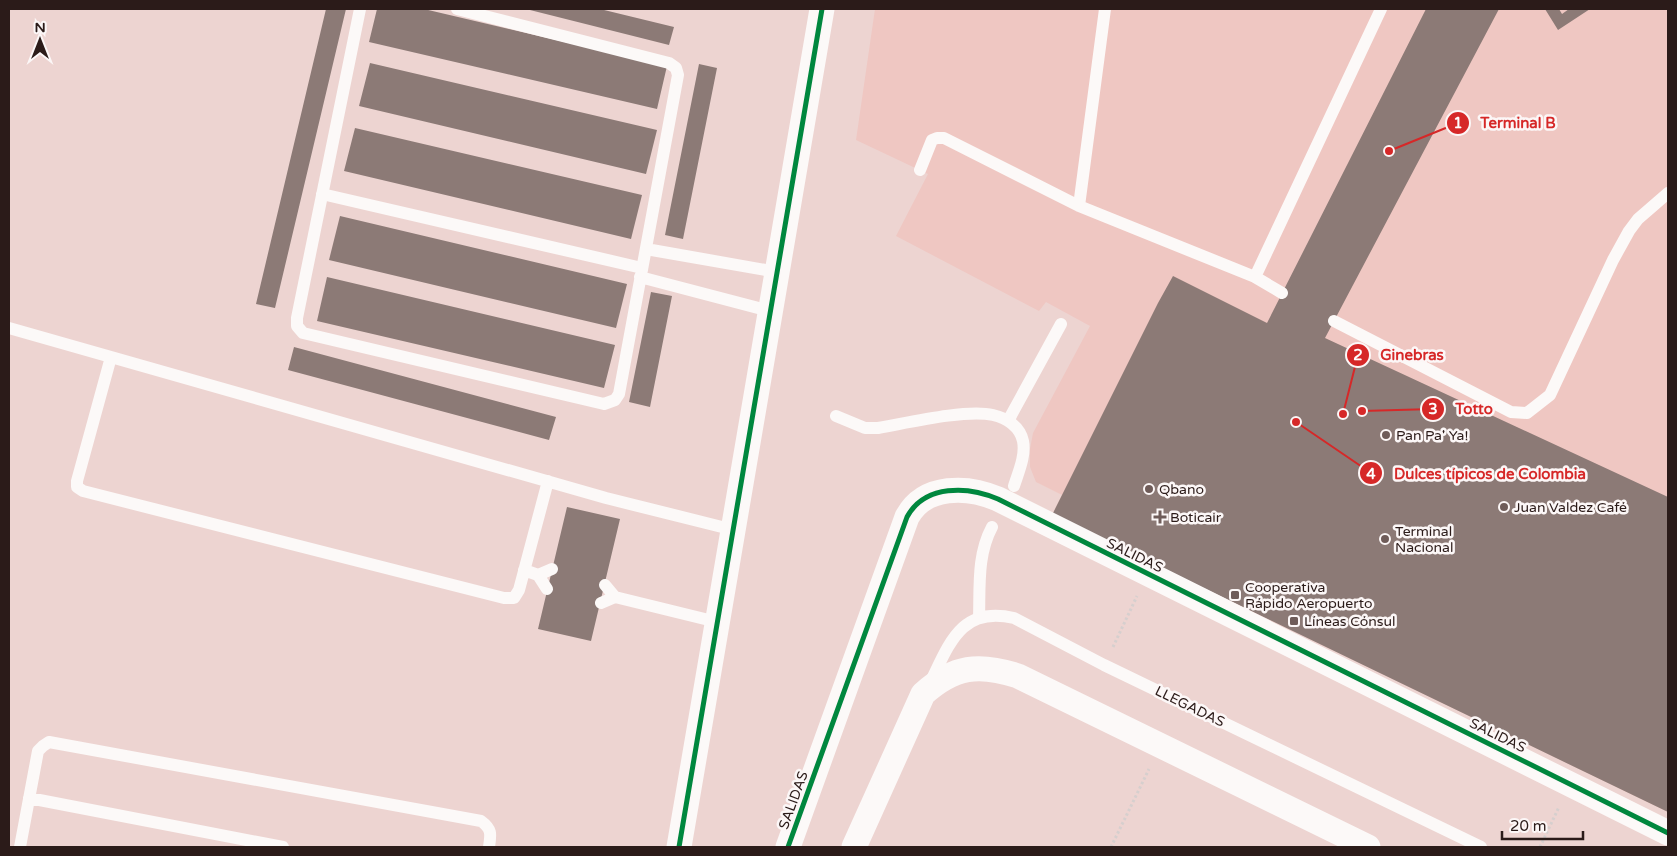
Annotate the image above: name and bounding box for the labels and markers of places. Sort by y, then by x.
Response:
callout: Terminal B [1445,108,1566,138]
callout: Ginebras [1346,340,1454,370]
callout: Totto [1420,394,1503,424]
place label: Pan Pa' Ya! [1396,427,1468,444]
marker: Pan Pa' Ya! [1380,429,1392,441]
callout: Dulces típicos de Colombia [1359,458,1595,488]
place label: Qbano [1159,481,1204,498]
marker: Qbano [1143,483,1155,495]
place label: Juan Valdez Café [1514,499,1627,516]
marker: Juan Valdez Café [1498,501,1510,513]
place label: Boticair [1170,509,1222,526]
marker: Boticair [1154,511,1166,523]
place label: Terminal Nacional [1395,523,1453,556]
marker: Terminal Nacional [1379,533,1391,545]
place label: Cooperativa Rápido Aeropuerto [1245,579,1372,612]
marker: Cooperativa Rápido Aeropuerto [1229,589,1241,601]
place label: Líneas Cónsul [1304,613,1396,630]
marker: Líneas Cónsul [1288,615,1300,627]

